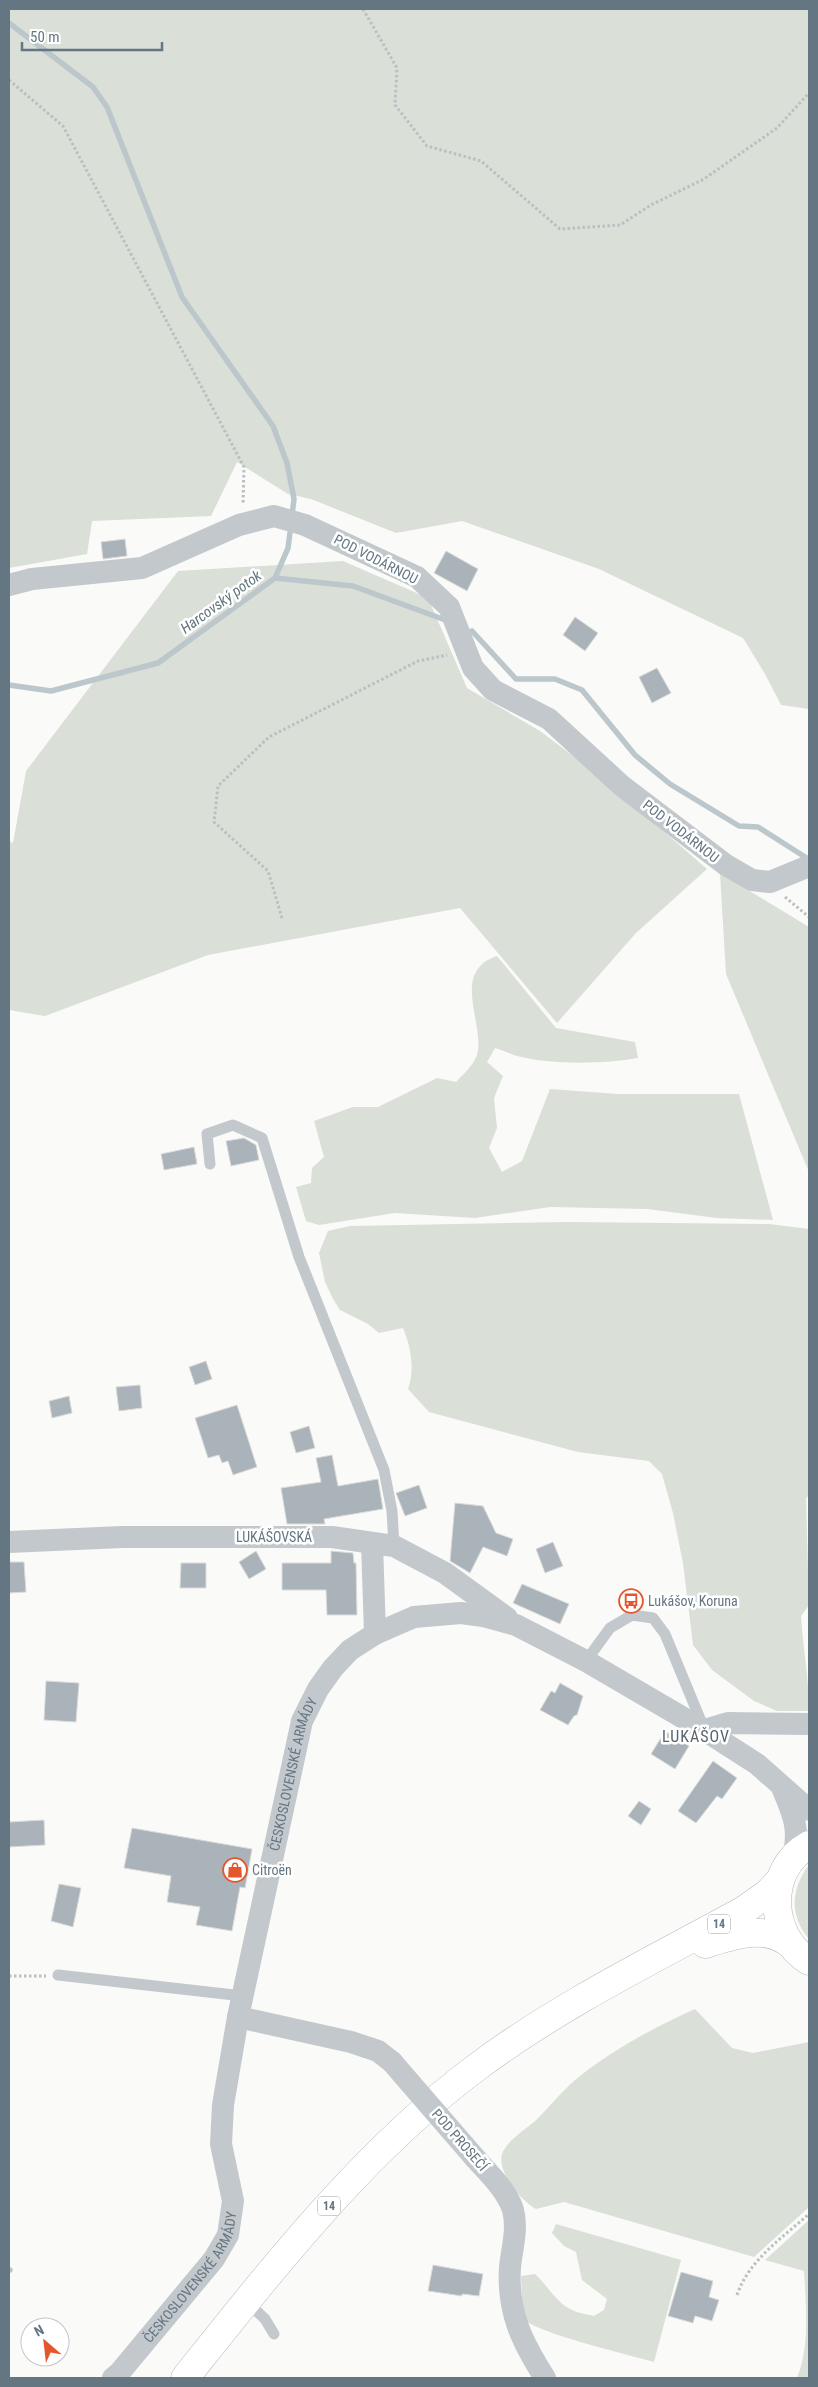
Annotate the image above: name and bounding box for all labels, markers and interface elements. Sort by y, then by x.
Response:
scale bar [22,20,162,52]
text: 50 m [30,28,60,46]
street label: POD VODÁRNOU [331,530,421,587]
water label: Harcovský potok [177,566,265,637]
street label: POD VODÁRNOU [640,796,723,866]
street label: LUKÁŠOVSKÁ [236,1528,312,1545]
bus stop icon: Lukášov, Koruna [618,1588,644,1614]
place label: Lukášov, Koruna [648,1593,738,1609]
street label: ČESKOSLOVENSKÉ ARMÁDY [265,1694,321,1852]
district label: LUKÁŠOV [662,1727,730,1746]
shop icon: Citroën [222,1857,248,1883]
place label: Citroën [252,1862,292,1878]
road number: 14 [708,1915,730,1934]
street label: POD PROSEČÍ [429,2105,492,2175]
road number: 14 [318,2196,340,2216]
street label: ČESKOSLOVENSKÉ ARMÁDY [139,2210,239,2346]
north arrow [20,2317,70,2367]
text: N [31,2321,46,2340]

